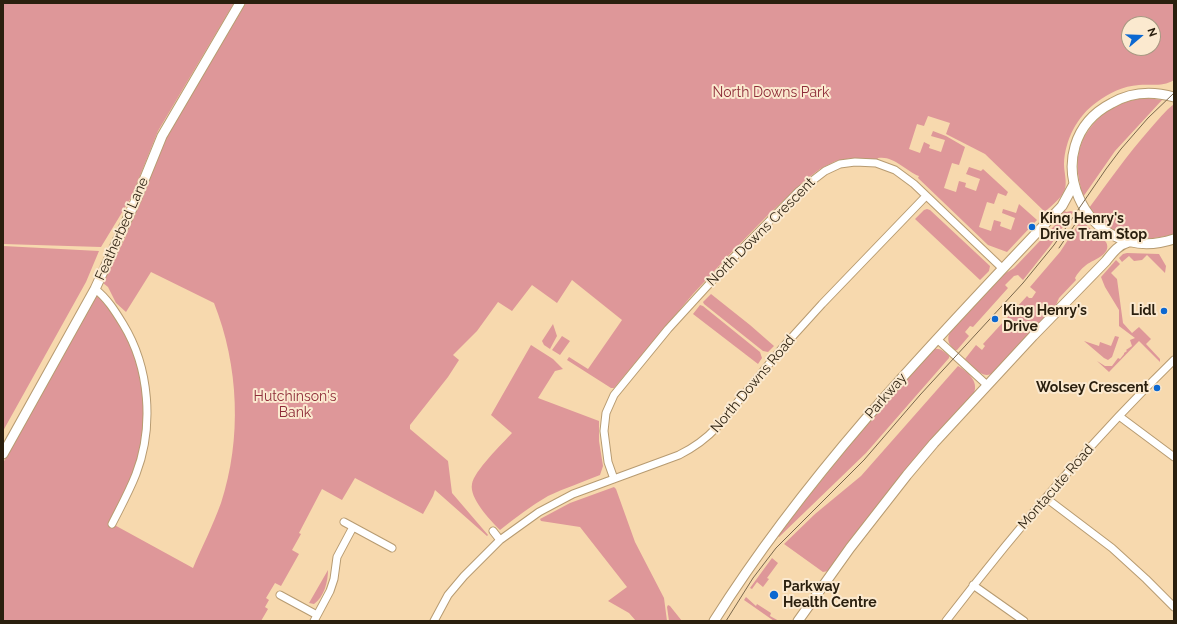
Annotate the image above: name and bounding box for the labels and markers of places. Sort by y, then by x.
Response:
place label: King Henry's Drive Tram Stop [1040,211,1147,244]
marker: King Henry's Drive Tram Stop [1027,222,1037,232]
place label: King Henry's Drive [1003,303,1087,336]
place label: Lidl [1131,303,1156,319]
marker: Lidl [1159,306,1169,316]
marker: King Henry's Drive [990,314,1000,324]
place label: Wolsey Crescent [1036,380,1149,396]
marker: Wolsey Crescent [1152,383,1162,393]
place label: Parkway Health Centre [783,579,877,612]
marker: Parkway Health Centre [768,589,780,601]

